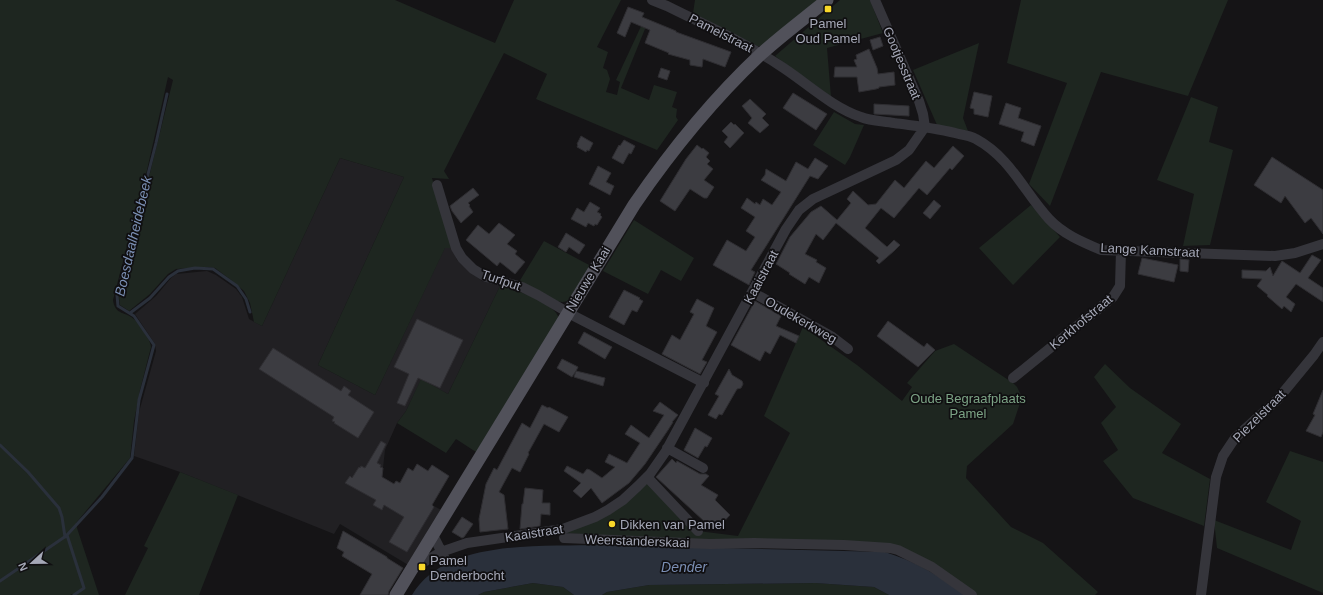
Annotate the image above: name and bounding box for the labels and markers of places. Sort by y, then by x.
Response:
marker: Pamel Oud Pamel [823,4,833,14]
place label: Pamel Oud Pamel [795,16,861,46]
place label: Dikken van Pamel [620,517,725,532]
marker: Dikken van Pamel [607,519,617,529]
place label: Pamel Denderbocht [430,553,505,583]
marker: Pamel Denderbocht [417,562,427,572]

